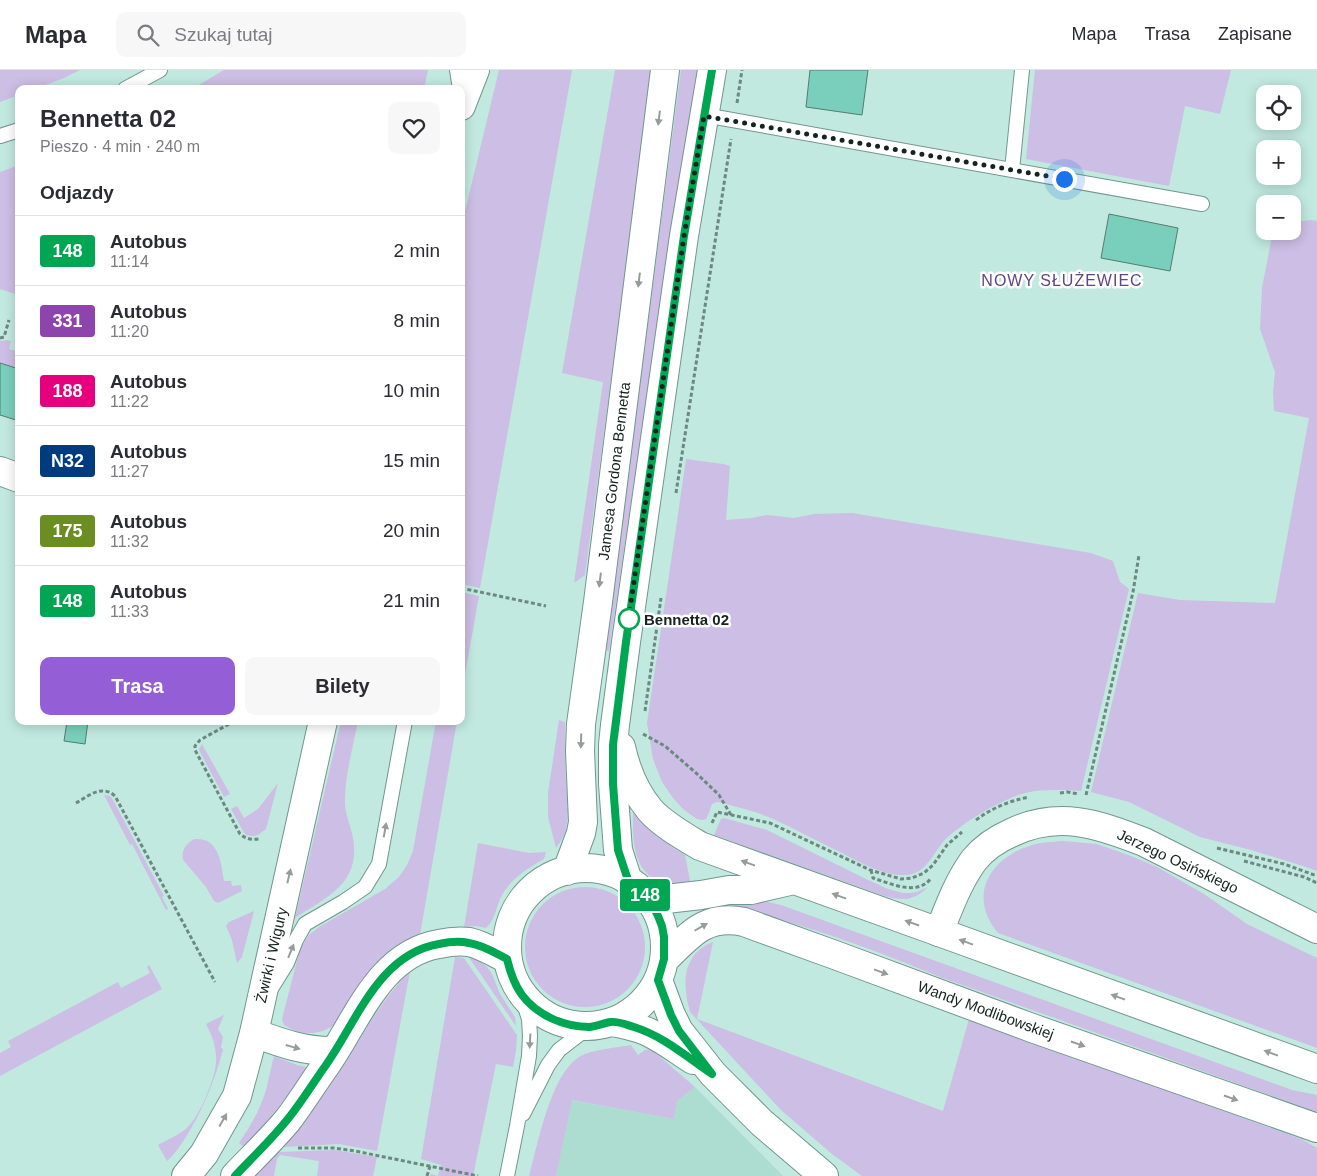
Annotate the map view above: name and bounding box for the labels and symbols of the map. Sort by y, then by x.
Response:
one-way arrow [655,111,663,127]
your location [1052,167,1077,192]
district label: NOWY SŁUŻEWIEC [981,271,1143,289]
one-way arrow [634,272,642,288]
street label: Jamesa Gordona Bennetta [595,380,633,561]
one-way arrow [596,572,604,588]
marker: Bennetta 02 [618,608,640,630]
place label: Bennetta 02 [644,611,729,628]
one-way arrow [576,733,584,749]
one-way arrow [382,822,390,838]
street label: Jerzego Osińskiego [1115,825,1241,897]
one-way arrow [740,859,755,867]
one-way arrow [285,869,293,884]
line badge: 148 [616,879,674,911]
one-way arrow [831,892,846,900]
street label: Żwirki i Wigury [252,905,290,1004]
one-way arrow [904,919,919,927]
one-way arrow [694,923,707,932]
one-way arrow [958,938,973,945]
one-way arrow [288,944,296,959]
one-way arrow [874,968,888,976]
street label: Wandy Modlibowskiej [916,977,1056,1043]
one-way arrow [1111,993,1126,1000]
one-way arrow [525,1034,533,1050]
one-way arrow [1071,1040,1086,1048]
one-way arrow [286,1043,301,1051]
one-way arrow [1263,1049,1278,1057]
one-way arrow [1224,1095,1239,1102]
one-way arrow [219,1113,227,1128]

